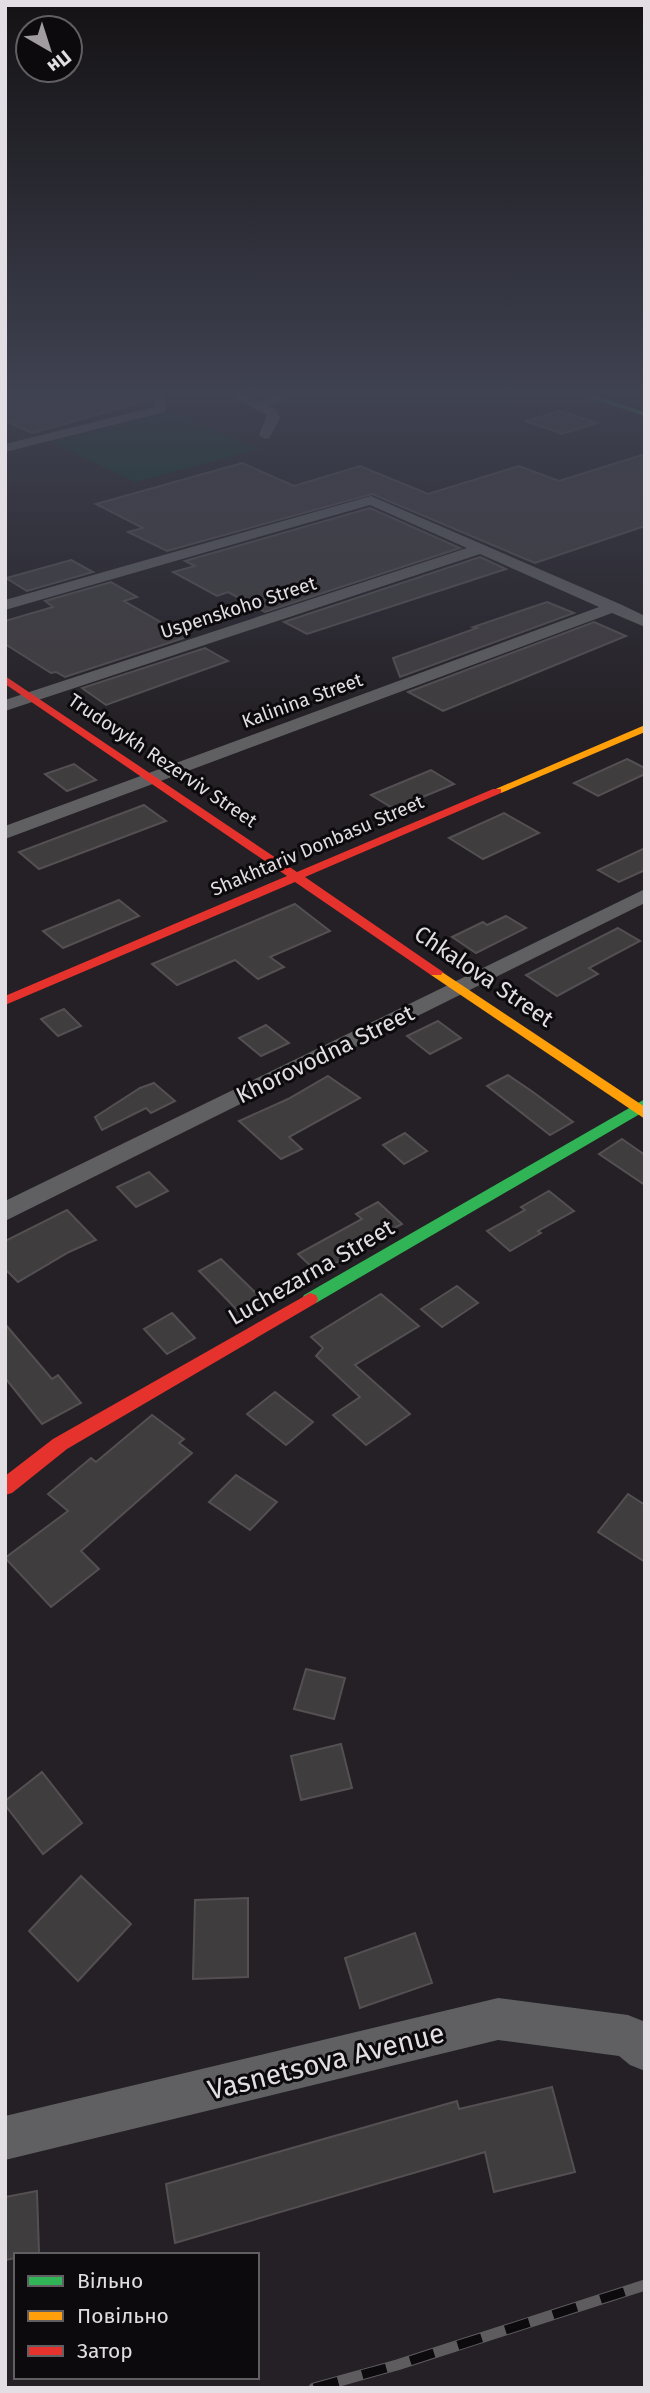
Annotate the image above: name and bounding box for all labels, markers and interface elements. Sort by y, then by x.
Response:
north arrow [14,14,84,84]
text: Пн [43,45,76,78]
street label: Uspenskoho Street [157,571,319,644]
street label: Kalinina Street [239,668,366,733]
street label: Trudovykh Rezerviv Street [64,689,262,832]
street label: Shakhtariv Donbasu Street [207,790,427,901]
street label: Chkalova Street [409,919,559,1033]
street label: Khorovodna Street [231,998,419,1109]
street label: Luchezarna Street [223,1213,400,1331]
street label: Vasnetsova Avenue [204,2016,448,2107]
legend [14,2253,259,2379]
text: Вільно [77,2268,143,2294]
text: Повільно [77,2303,169,2329]
text: Затор [77,2338,133,2364]

